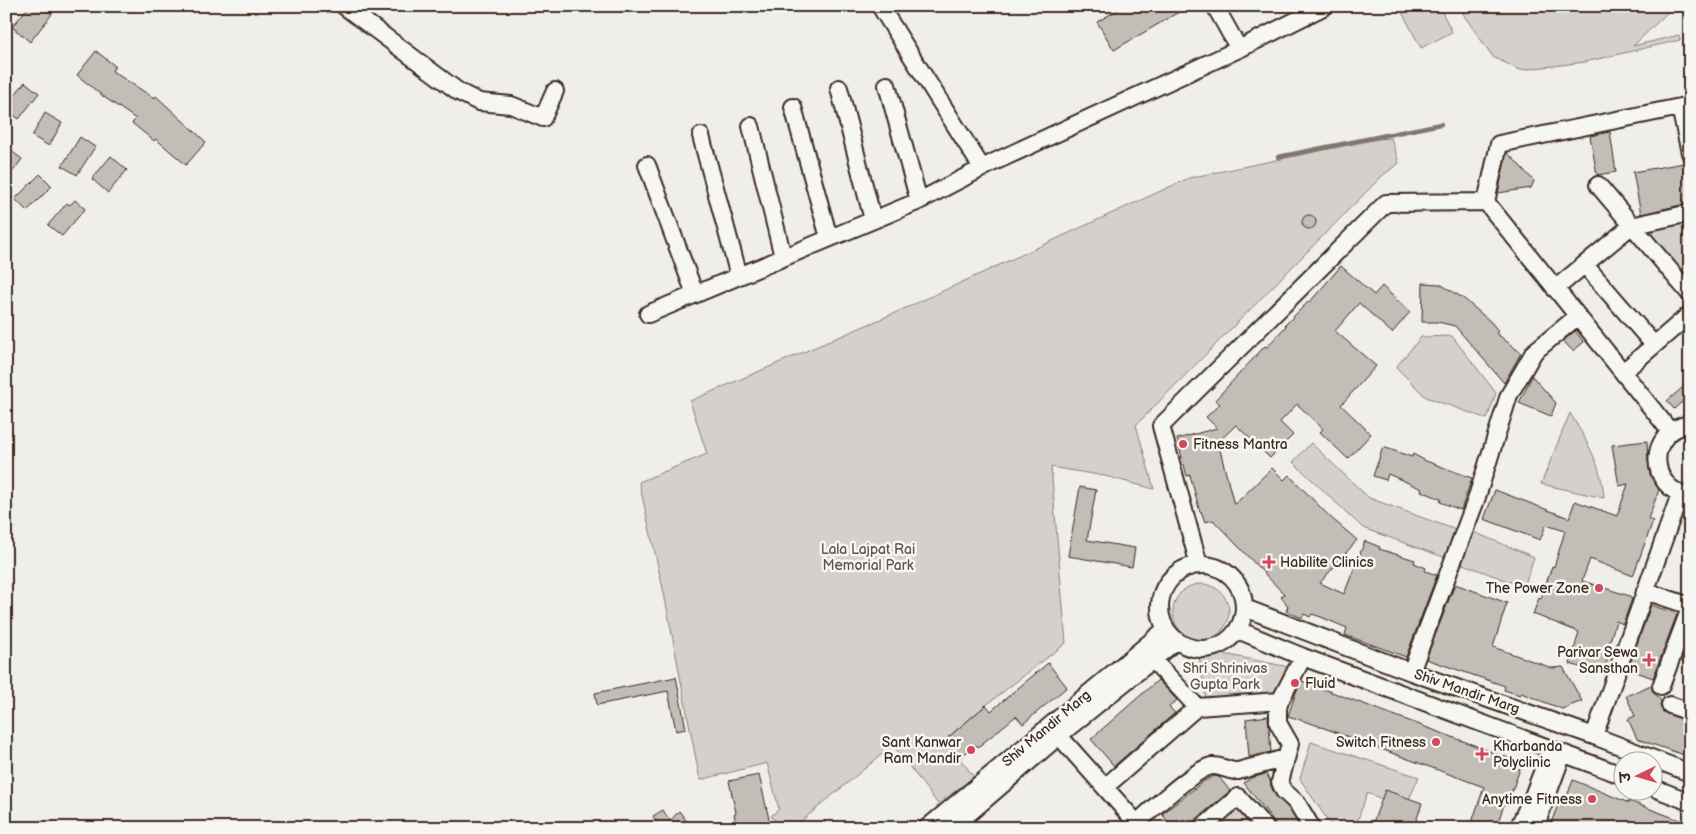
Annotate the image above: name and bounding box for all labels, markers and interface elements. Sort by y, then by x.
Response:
place label: Fitness Mantra [1193,436,1288,453]
marker: Fitness Mantra [1177,438,1189,450]
park label: Lala Lajpat Rai Memorial Park [821,541,915,574]
place label: Habilite Clinics [1280,554,1374,571]
marker: Habilite Clinics [1262,555,1276,569]
place label: The Power Zone [1486,580,1589,597]
marker: The Power Zone [1593,582,1605,594]
place label: Parivar Sewa Sansthan [1557,644,1638,677]
marker: Parivar Sewa Sansthan [1642,653,1656,667]
park label: Shri Shrinivas Gupta Park [1183,660,1267,693]
street label: Shiv Mandir Marg [1412,665,1522,717]
place label: Fluid [1305,675,1336,692]
marker: Fluid [1289,677,1301,689]
street label: Shiv Mandir Marg [999,686,1094,770]
place label: Sant Kanwar Ram Mandir [882,734,962,767]
place label: Switch Fitness [1336,734,1426,751]
marker: Switch Fitness [1430,736,1442,748]
place label: Kharbanda Polyclinic [1493,738,1562,771]
marker: Sant Kanwar Ram Mandir [965,744,977,756]
marker: Kharbanda Polyclinic [1475,747,1489,761]
north arrow [1614,752,1664,802]
text: उ [1617,770,1635,784]
place label: Anytime Fitness [1482,791,1582,808]
marker: Anytime Fitness [1586,793,1598,805]

